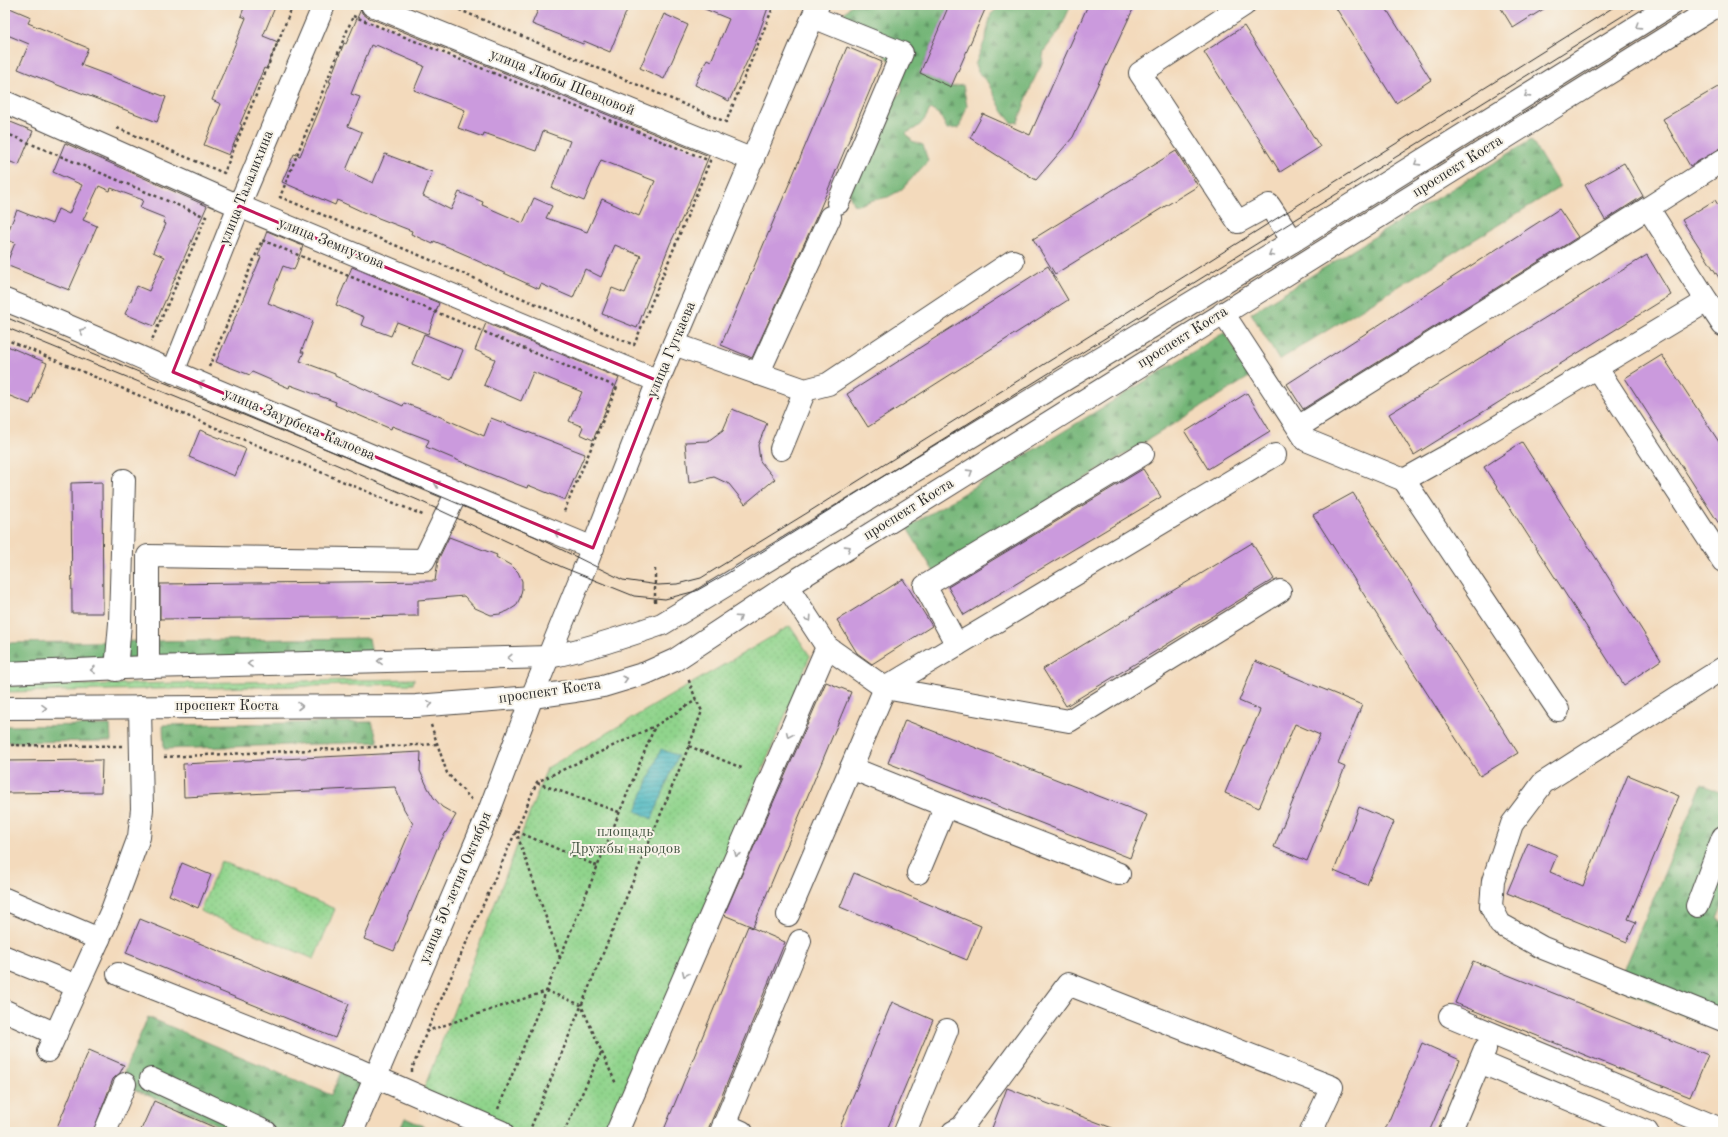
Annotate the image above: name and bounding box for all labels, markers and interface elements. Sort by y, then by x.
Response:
one-way arrow [1635,21,1642,28]
street label: улица Любы Шевцовой [487,47,637,119]
one-way arrow [1525,90,1532,97]
street label: улица Талалихина [217,128,277,247]
street label: проспект Коста [1410,133,1506,201]
one-way arrow [1414,159,1421,166]
street label: улица Земнухова [276,216,387,272]
one-way arrow [1268,249,1275,257]
street label: улица Гугкаева [645,299,699,400]
street label: проспект Коста [1135,304,1231,372]
one-way arrow [79,328,87,336]
one-way arrow [198,380,205,388]
street label: улица Заурбека Калоева [221,386,378,464]
one-way arrow [966,469,973,476]
street label: проспект Коста [861,476,957,544]
one-way arrow [433,481,441,489]
one-way arrow [554,530,562,538]
one-way arrow [844,545,851,553]
one-way arrow [804,615,811,622]
one-way arrow [734,616,741,623]
one-way arrow [507,654,513,663]
one-way arrow [377,657,383,665]
one-way arrow [247,660,253,669]
one-way arrow [90,666,96,675]
one-way arrow [621,675,628,684]
street label: проспект Коста [498,677,603,707]
street label: проспект Коста [175,699,279,714]
one-way arrow [427,700,433,709]
one-way arrow [297,702,303,710]
one-way arrow [41,703,47,712]
one-way arrow [785,732,793,739]
street label: улица 50-летия Октября [417,810,495,966]
park label: площадь Дружбы народов [570,825,680,857]
one-way arrow [734,850,742,858]
one-way arrow [682,969,690,977]

